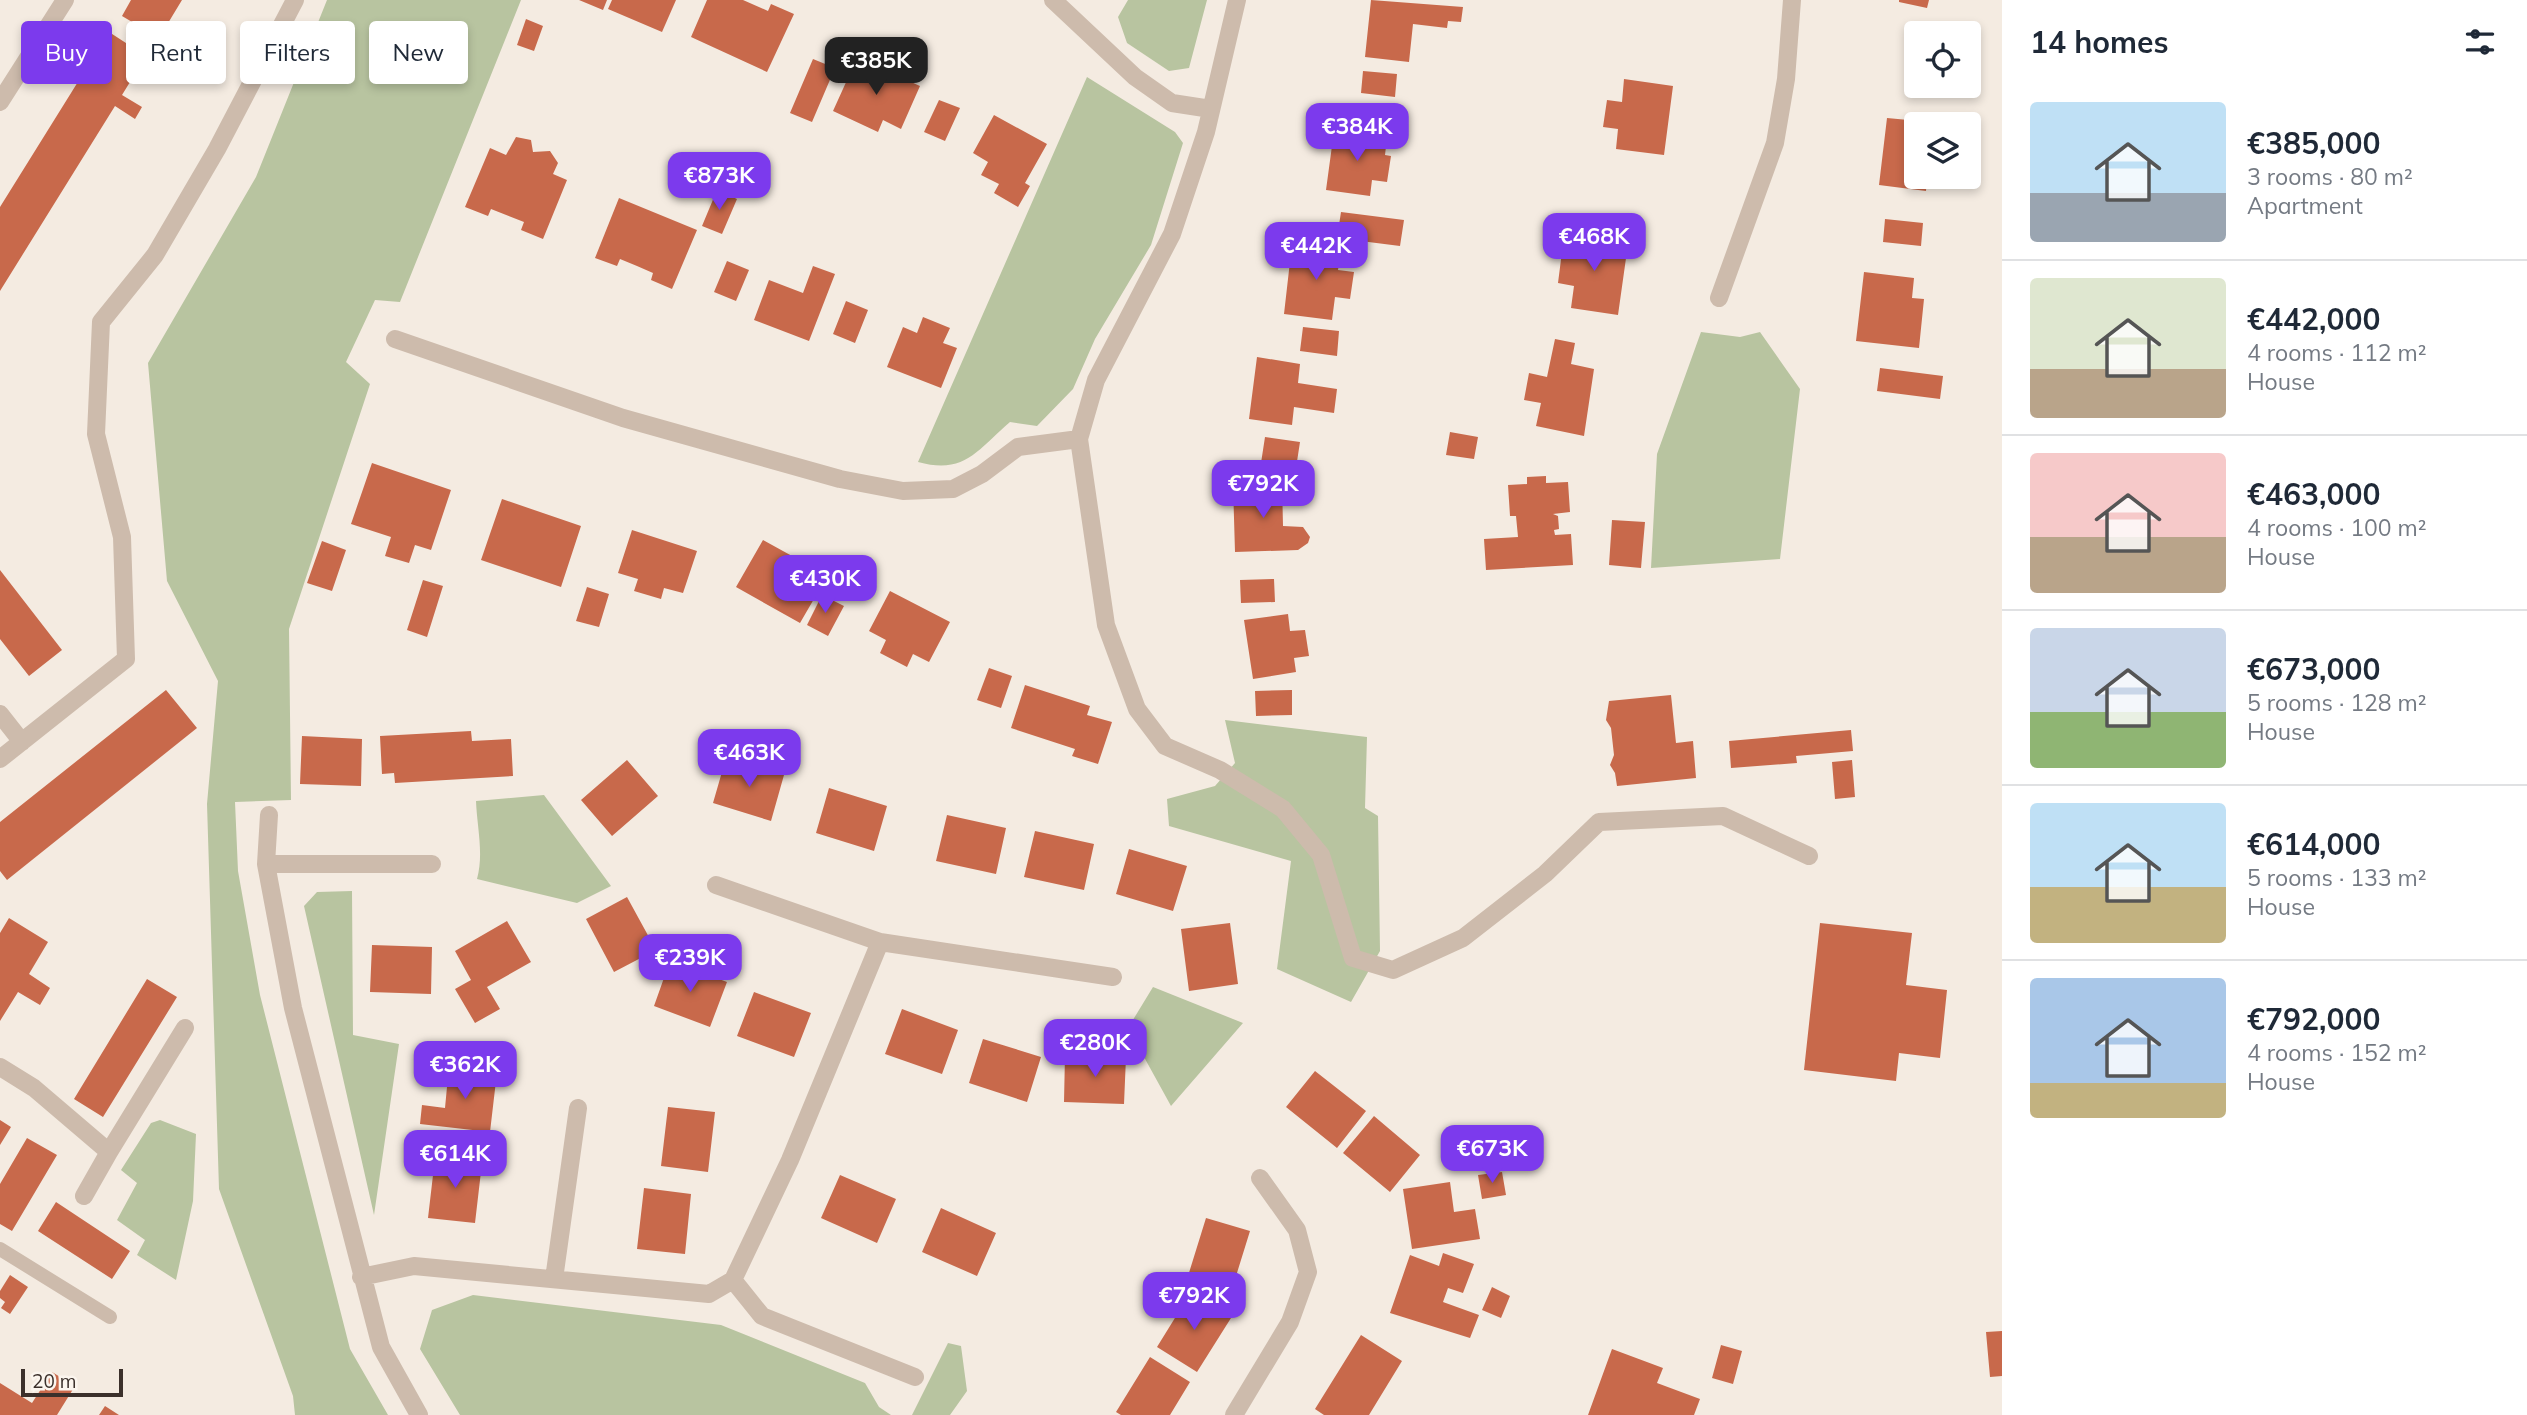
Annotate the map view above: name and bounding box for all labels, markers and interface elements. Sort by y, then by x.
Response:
chip: Buy [21,21,112,84]
chip: Rent [126,21,226,84]
chip: Filters [240,21,355,84]
chip: New [369,21,468,84]
map controls [1904,21,1981,189]
button: locate [1904,21,1981,98]
text: 14 homes [2030,23,2169,61]
icon: filters [2461,23,2499,61]
pin: €385K [827,38,925,97]
text: €385K [841,45,911,74]
pin: €384K [1308,104,1406,163]
text: €384K [1322,111,1392,140]
button: layers [1904,112,1981,189]
text: €385,000 [2247,124,2380,162]
icon: home [2086,130,2170,214]
pin: €873K [670,152,768,212]
text: €873K [684,160,754,189]
text: 3 rooms · 80 m² [2247,162,2413,191]
text: Apartment [2247,191,2363,220]
pin: €468K [1545,214,1643,273]
text: €468K [1559,221,1629,250]
pin: €442K [1267,222,1365,282]
text: €442K [1281,230,1351,259]
text: €442,000 [2247,300,2380,338]
icon: home [2086,306,2170,390]
text: 4 rooms · 112 m² [2247,338,2427,367]
text: House [2247,367,2315,396]
pin: €792K [1214,461,1312,520]
text: €792K [1228,468,1298,497]
text: €463,000 [2247,475,2380,513]
icon: home [2086,481,2170,565]
text: 4 rooms · 100 m² [2247,513,2427,542]
text: House [2247,542,2315,571]
pin: €430K [776,556,874,615]
text: €430K [790,563,860,592]
text: €673,000 [2247,650,2380,688]
icon: home [2086,656,2170,740]
text: 5 rooms · 128 m² [2247,688,2427,717]
text: House [2247,717,2315,746]
pin: €463K [700,730,798,789]
text: €463K [714,737,784,766]
text: €614,000 [2247,825,2380,863]
icon: home [2086,831,2170,915]
text: 5 rooms · 133 m² [2247,863,2427,892]
text: House [2247,892,2315,921]
pin: €239K [641,934,739,994]
text: €239K [655,942,725,971]
text: €792,000 [2247,1000,2380,1038]
icon: home [2086,1006,2170,1090]
pin: €280K [1046,1020,1144,1079]
text: €280K [1060,1027,1130,1056]
text: 4 rooms · 152 m² [2247,1038,2427,1067]
pin: €362K [416,1042,514,1101]
text: €362K [430,1049,500,1078]
text: House [2247,1067,2315,1096]
pin: €673K [1443,1126,1541,1185]
pin: €614K [406,1130,504,1190]
text: €673K [1457,1133,1527,1162]
text: €614K [420,1138,490,1167]
pin: €792K [1145,1272,1243,1332]
text: €792K [1159,1280,1229,1309]
scale bar [21,1366,122,1398]
text: 20 m [32,1369,76,1393]

